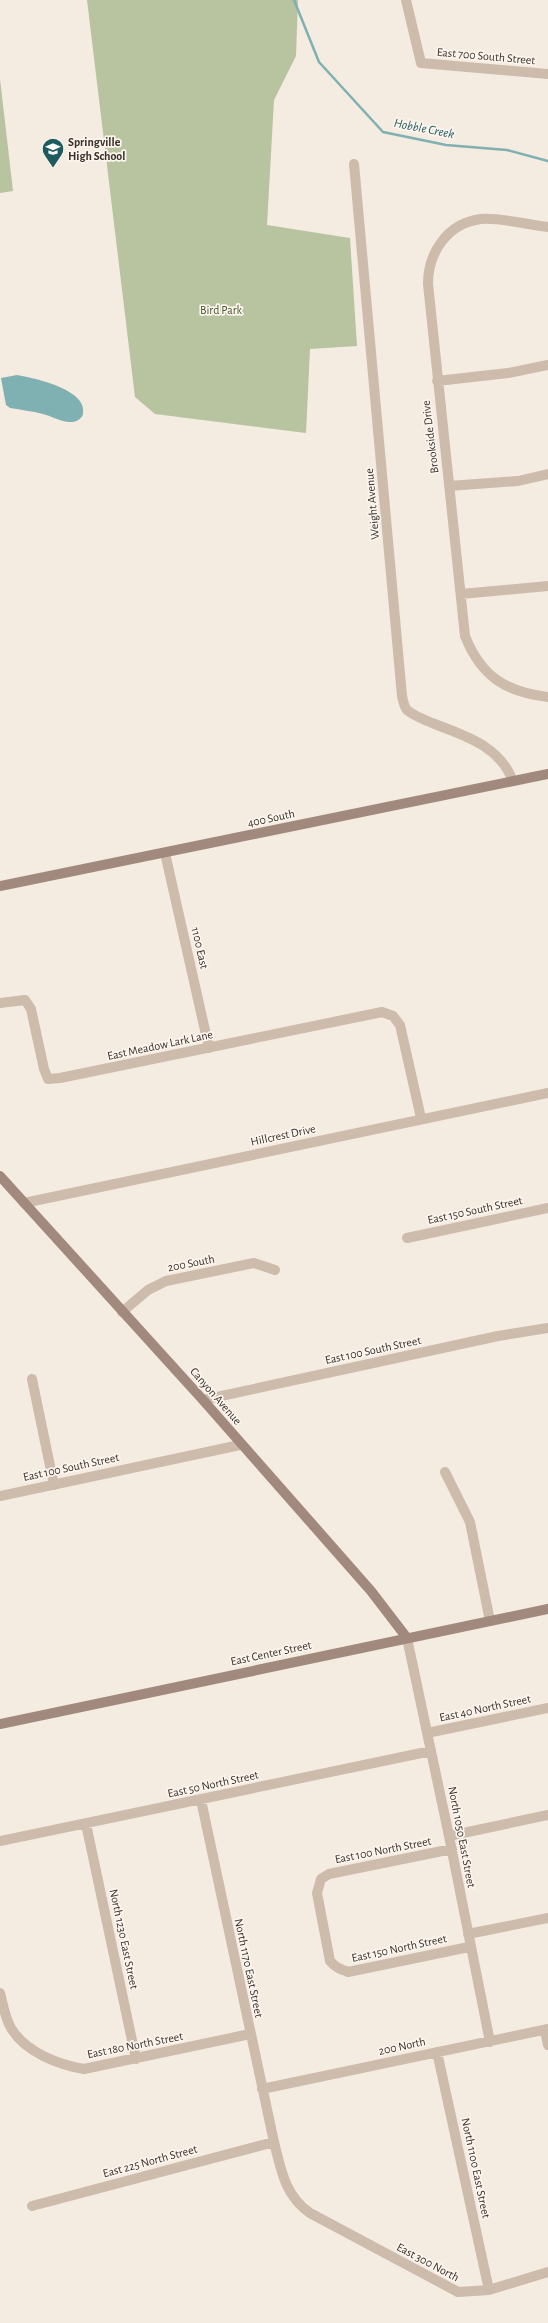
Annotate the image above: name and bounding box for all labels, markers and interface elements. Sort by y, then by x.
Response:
street label: East 700 South Street [436,46,536,66]
water label: Hobble Creek [393,117,455,141]
school or university icon: Springville High School [40,136,66,169]
place label: Springville High School [68,136,125,162]
park label: Bird Park [200,304,243,316]
street label: Brookside Drive [420,400,440,474]
street label: Weight Avenue [363,468,381,540]
street label: 400 South [246,807,296,829]
street label: 1100 East [189,926,211,970]
street label: East Meadow Lark Lane [106,1028,214,1062]
street label: Hillcrest Drive [249,1122,317,1148]
street label: East 150 South Street [427,1194,524,1226]
street label: 200 South [166,1253,216,1273]
street label: East 100 South Street [324,1334,422,1366]
street label: Canyon Avenue [187,1365,244,1428]
street label: East 100 South Street [22,1451,120,1483]
street label: East Center Street [229,1639,313,1667]
street label: East 40 North Street [438,1692,532,1724]
street label: East 50 North Street [166,1768,260,1799]
street label: North 1050 East Street [446,1785,478,1889]
street label: East 100 North Street [334,1835,432,1865]
street label: North 1230 East Street [108,1888,141,1990]
street label: North 1170 East Street [233,1917,265,2019]
street label: East 150 North Street [350,1932,448,1964]
street label: East 180 North Street [86,2030,184,2060]
street label: 200 North [377,2035,427,2057]
street label: North 1100 East Street [460,2117,493,2219]
street label: East 225 North Street [102,2143,199,2179]
street label: East 300 North [395,2241,461,2283]

